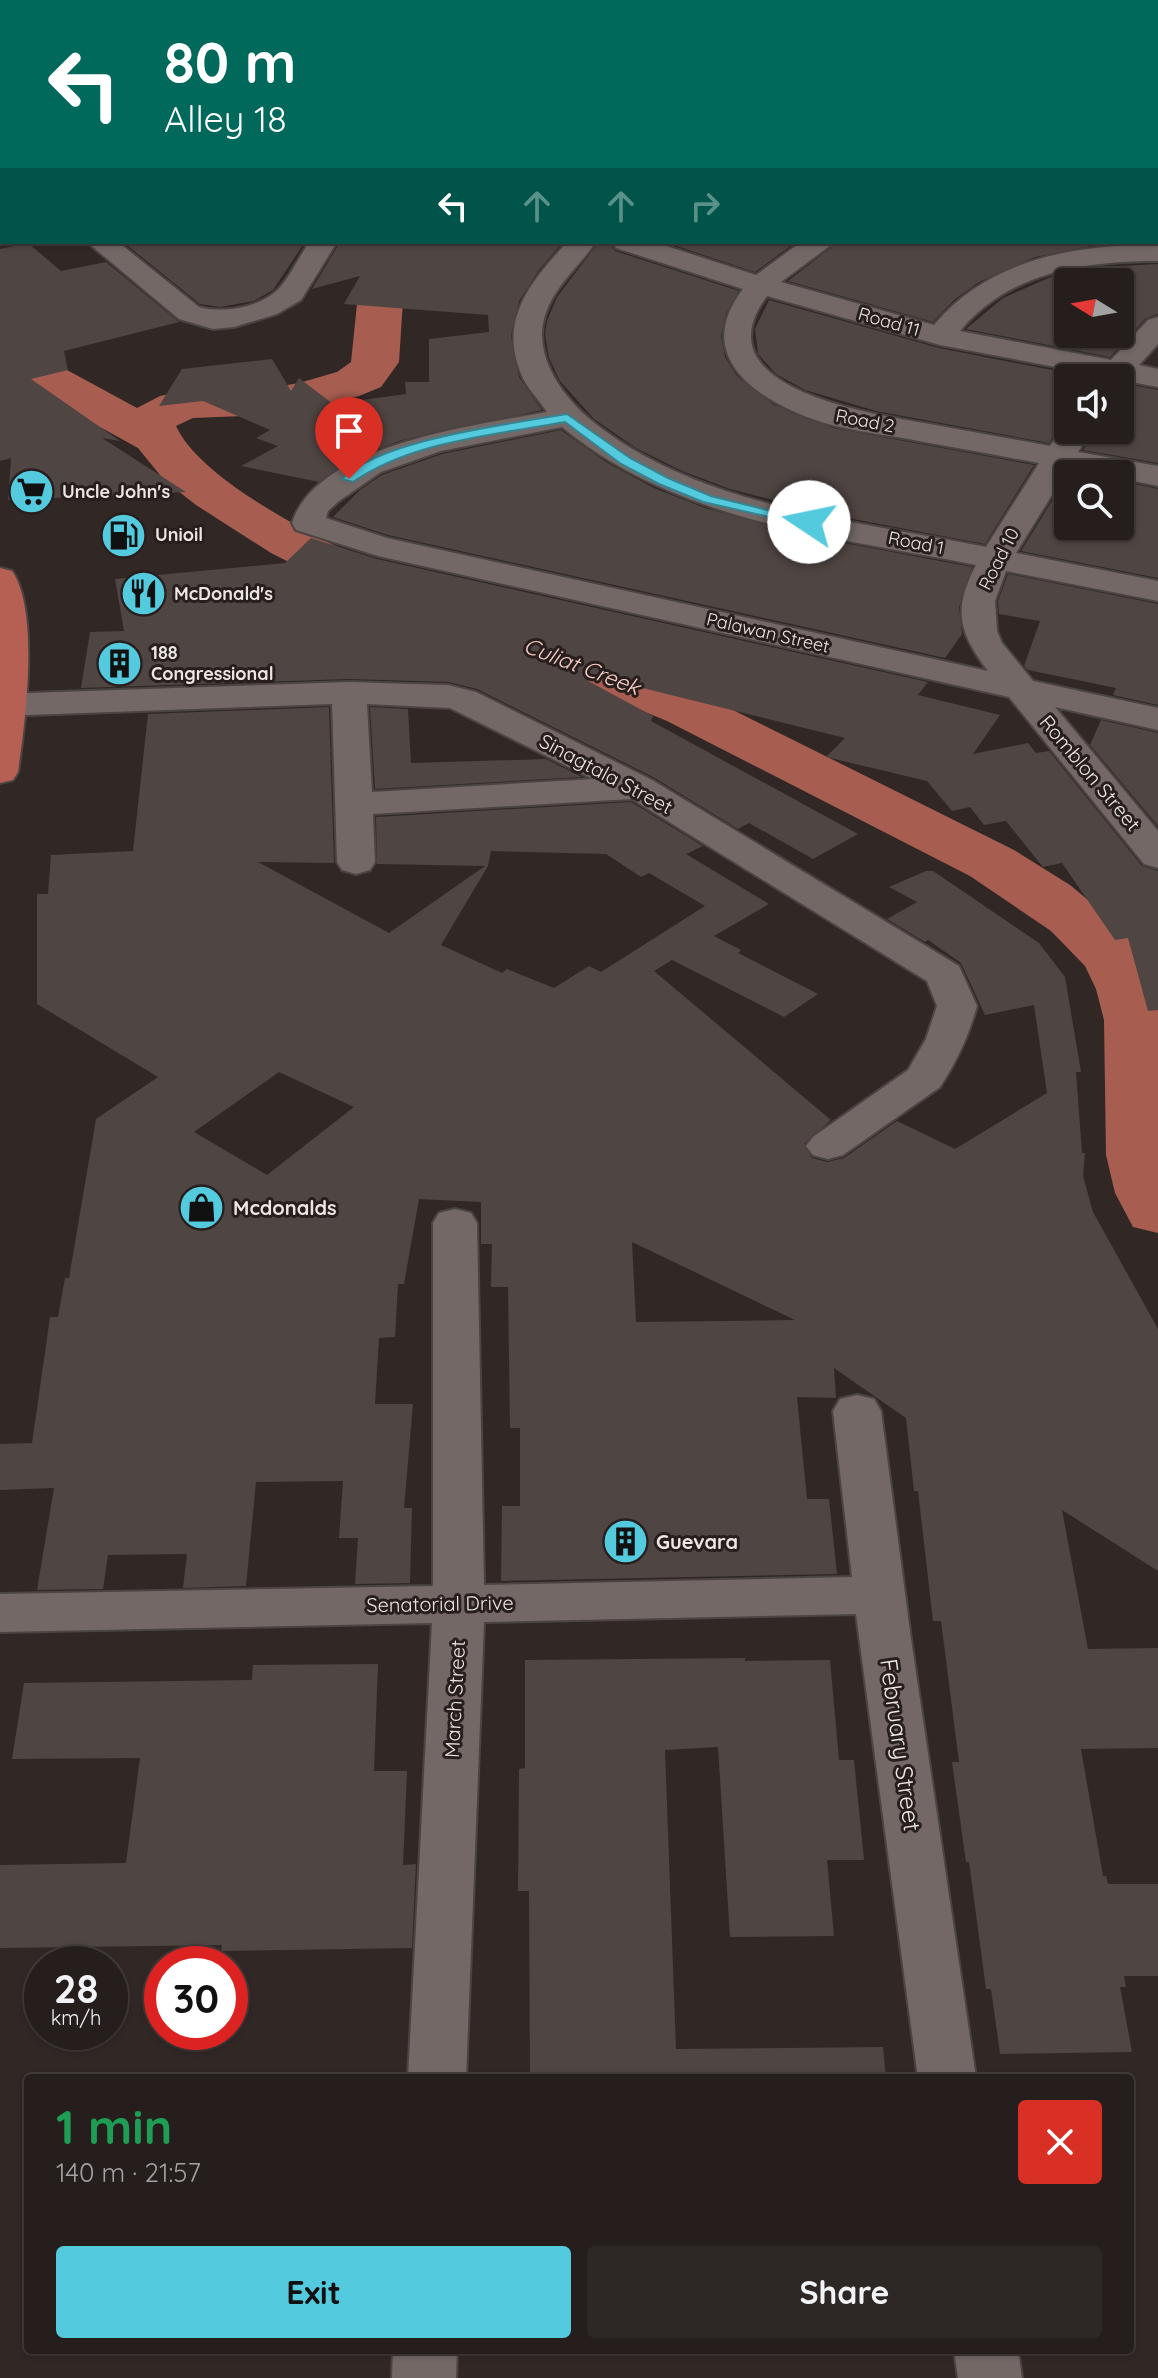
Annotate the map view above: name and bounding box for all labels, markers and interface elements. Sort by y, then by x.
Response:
text: 80 m [164,27,296,97]
icon: left [32,32,136,136]
text: Alley 18 [164,96,287,141]
icon: left [431,184,475,228]
icon: ahead [515,184,559,228]
icon: ahead [599,184,643,228]
icon: right [683,184,727,228]
north arrow [1054,268,1134,348]
map controls [1054,268,1134,540]
street label: Road 11 [856,302,923,341]
button: sound [1054,364,1134,444]
pin [315,397,383,479]
street label: Road 2 [834,404,897,437]
icon: arrive [327,409,371,453]
button: search [1054,460,1134,540]
supermarket icon: Uncle John's [7,468,55,516]
place label: Uncle John's [62,480,170,503]
position arrow [767,480,851,564]
fuel station icon: Unioil [100,511,148,559]
place label: Unioil [155,523,203,546]
street label: Road 10 [973,524,1024,594]
street label: Road 1 [886,526,946,559]
restaurant icon: McDonald's [119,570,167,618]
place label: McDonald's [174,582,273,605]
street label: Palawan Street [704,607,832,658]
water label: Culiat Creek [520,631,646,702]
building icon: 188 Congressional [96,639,144,687]
place label: 188 Congressional [151,641,274,685]
street label: Romblon Street [1035,710,1146,836]
street label: Sinagtala Street [535,728,677,819]
shop icon: Mcdonalds [178,1184,226,1232]
place label: Mcdonalds [233,1195,337,1220]
building icon: Guevara [601,1518,649,1566]
place label: Guevara [656,1529,738,1554]
street label: Senatorial Drive [366,1590,514,1617]
street label: March Street [439,1639,470,1758]
street label: February Street [874,1657,928,1833]
speed limit sign: 30 [144,1946,248,2050]
text: 28 [54,1963,98,2013]
text: km/h [51,2005,101,2030]
text: 1 min [56,2096,172,2156]
button: close [1018,2100,1102,2184]
text: 140 m · 21:57 [56,2156,201,2189]
button: Exit [56,2246,571,2338]
button: Share [587,2246,1102,2338]

